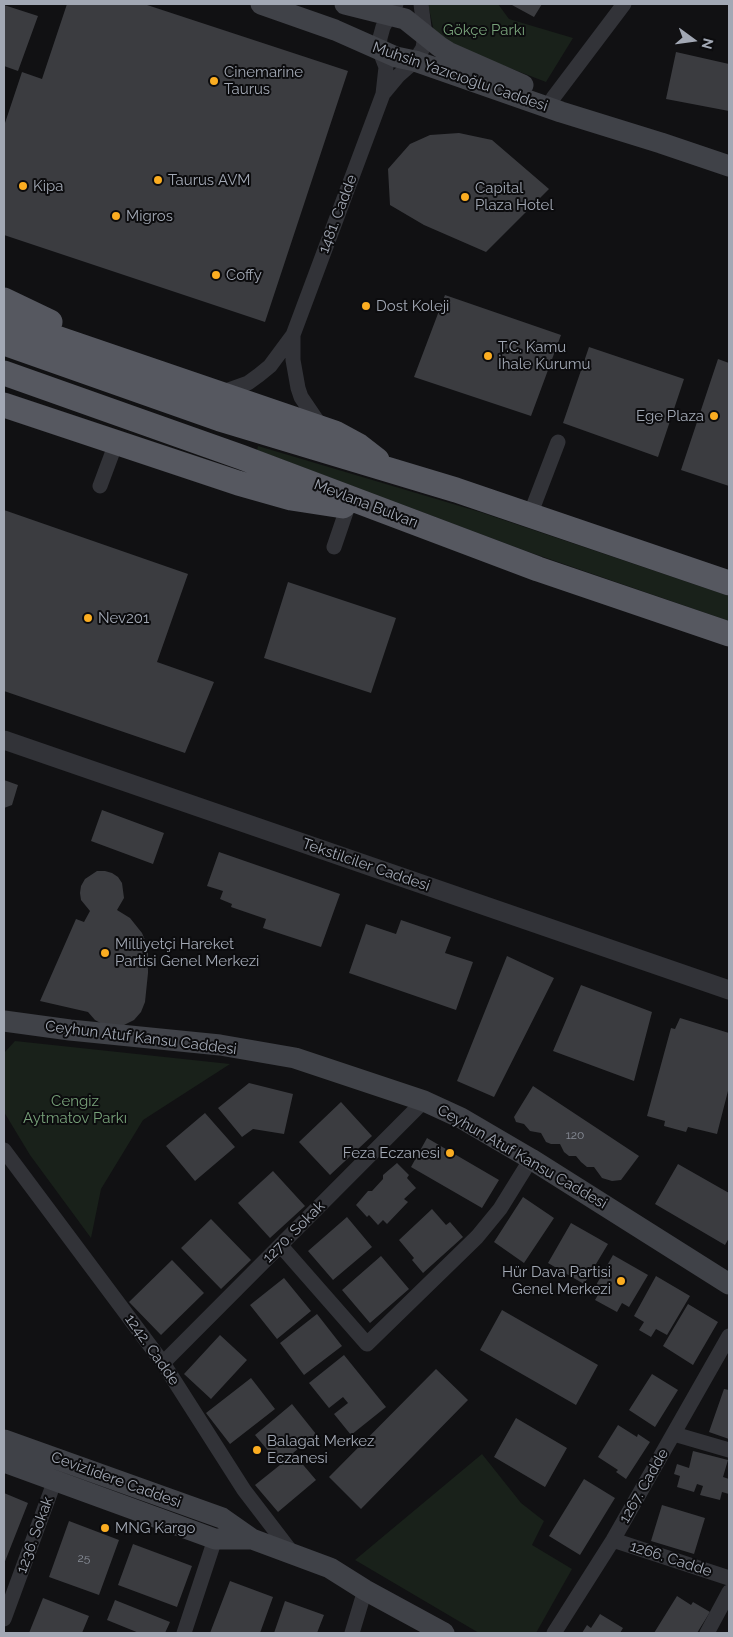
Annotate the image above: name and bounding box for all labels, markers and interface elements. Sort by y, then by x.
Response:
north arrow [668,15,718,65]
park label: Gökçe Parkı [443,21,525,39]
text: N [698,37,717,51]
street label: Muhsin Yazıcıoğlu Caddesi [370,39,550,115]
place label: Cinemarine Taurus [224,63,303,98]
marker: Cinemarine Taurus [208,75,220,87]
place label: Taurus AVM [168,171,251,189]
street label: 1481. Cadde [315,172,361,256]
marker: Taurus AVM [152,174,164,186]
place label: Kipa [33,177,63,195]
place label: Capital Plaza Hotel [475,179,553,214]
marker: Kipa [17,180,29,192]
marker: Capital Plaza Hotel [459,191,471,203]
place label: Migros [126,207,173,225]
marker: Migros [110,210,122,222]
place label: Coffy [226,266,262,284]
marker: Coffy [210,269,222,281]
place label: Dost Koleji [376,297,449,315]
marker: Dost Koleji [360,300,372,312]
place label: T.C. Kamu İhale Kurumu [498,338,591,373]
marker: T.C. Kamu İhale Kurumu [482,350,494,362]
place label: Ege Plaza [636,407,704,425]
marker: Ege Plaza [708,410,720,422]
street label: Mevlana Bulvarı [311,476,421,532]
place label: Nev201 [98,609,149,627]
marker: Nev201 [82,612,94,624]
street label: Tekstilciler Caddesi [300,835,432,895]
place label: Milliyetçi Hareket Partisi Genel Merkezi [115,935,259,970]
marker: Milliyetçi Hareket Partisi Genel Merkezi [99,947,111,959]
street label: Ceyhun Atuf Kansu Caddesi [44,1017,238,1059]
park label: Cengiz Aytmatov Parkı [23,1092,127,1127]
street label: Ceyhun Atuf Kansu Caddesi [434,1101,610,1213]
house number: 120 [566,1128,584,1142]
place label: Feza Eczanesi [343,1144,440,1162]
marker: Feza Eczanesi [444,1147,456,1159]
street label: 1270. Sokak [259,1197,329,1267]
place label: Hür Dava Partisi Genel Merkezi [502,1263,611,1298]
marker: Hür Dava Partisi Genel Merkezi [615,1275,627,1287]
street label: 1242. Cadde [121,1311,183,1389]
place label: Balagat Merkez Eczanesi [267,1432,374,1467]
marker: Balagat Merkez Eczanesi [251,1444,263,1456]
street label: 1267. Cadde [615,1446,673,1526]
street label: Cevizlidere Caddesi [48,1448,184,1512]
street label: 1236. Sokak [13,1494,57,1576]
place label: MNG Kargo [115,1519,195,1537]
marker: MNG Kargo [99,1522,111,1534]
street label: 1266. Cadde [628,1537,714,1581]
house number: 25 [78,1551,90,1565]

